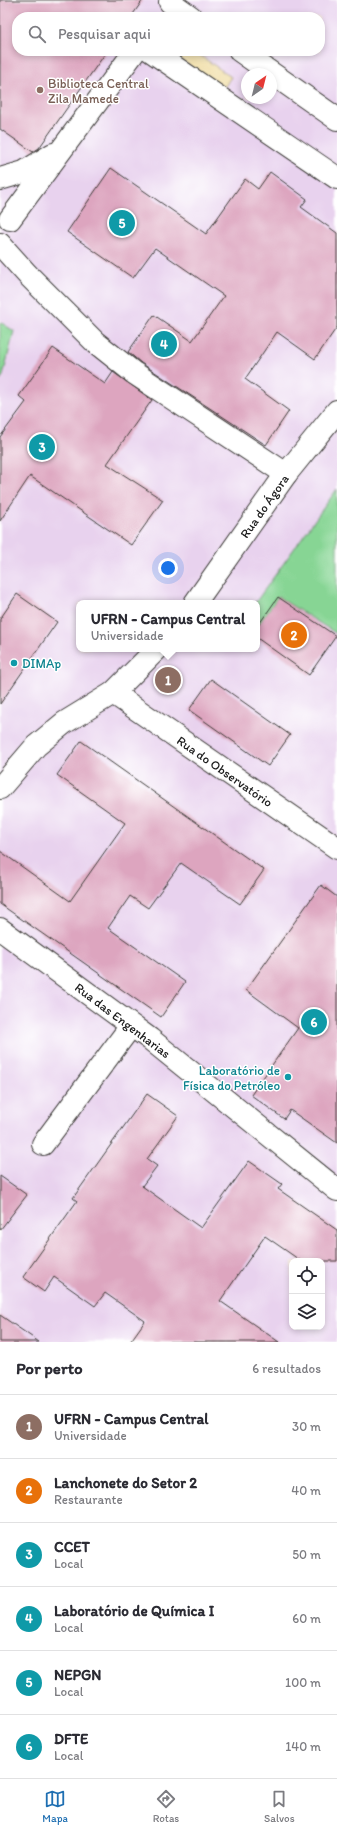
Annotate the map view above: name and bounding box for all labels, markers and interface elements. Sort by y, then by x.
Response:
search box [12,12,325,56]
icon: search [26,23,48,45]
text: Pesquisar aqui [58,25,151,43]
north arrow [241,68,277,104]
place label: Biblioteca Central Zila Mamede [48,76,149,106]
marker: Biblioteca Central Zila Mamede [35,85,45,95]
pin: 5 [109,208,135,238]
pin: 4 [151,329,177,359]
pin: 3 [29,432,55,462]
street label: Rua do Ágora [237,471,292,541]
your location [158,558,178,578]
popup [76,600,260,652]
text: UFRN - Campus Central [91,610,245,628]
pin: 2 [281,620,307,650]
text: Universidade [91,628,163,643]
place label: DIMAp [22,656,61,671]
marker: DIMAp [9,658,19,668]
pin: 1 [155,665,181,695]
street label: Rua do Observatório [174,733,276,810]
street label: Rua das Engenharias [72,980,174,1061]
pin: 6 [301,1007,327,1037]
place label: Laboratório de Física do Petróleo [183,1063,280,1093]
marker: Laboratório de Física do Petróleo [283,1072,293,1082]
map controls [289,1258,325,1330]
button: locate [289,1258,325,1294]
button: layers [289,1294,325,1330]
text: Por perto [16,1358,83,1378]
text: 6 resultados [252,1361,321,1376]
text: UFRN - Campus Central [54,1410,209,1428]
text: 1 [26,1419,32,1434]
text: 30 m [292,1419,321,1434]
text: Universidade [54,1428,127,1443]
text: Lanchonete do Setor 2 [54,1474,197,1492]
text: 2 [26,1483,32,1498]
text: 40 m [291,1483,321,1498]
text: Restaurante [54,1492,123,1507]
text: CCET [54,1538,90,1556]
text: 3 [25,1547,33,1562]
text: 50 m [292,1547,321,1562]
text: Local [54,1556,83,1571]
text: Laboratório de Química I [54,1602,214,1620]
text: 4 [25,1611,33,1626]
text: 60 m [292,1611,321,1626]
text: Local [54,1620,83,1635]
text: NEPGN [54,1666,101,1684]
text: 5 [26,1675,32,1690]
text: 100 m [285,1675,321,1690]
text: Local [54,1684,83,1699]
text: DFTE [54,1730,88,1748]
text: 6 [26,1739,32,1754]
text: 140 m [285,1739,321,1754]
text: Local [54,1748,83,1763]
tab: Mapa [42,1788,68,1825]
tab: Rotas [153,1788,179,1825]
tab: Salvos [264,1788,295,1825]

